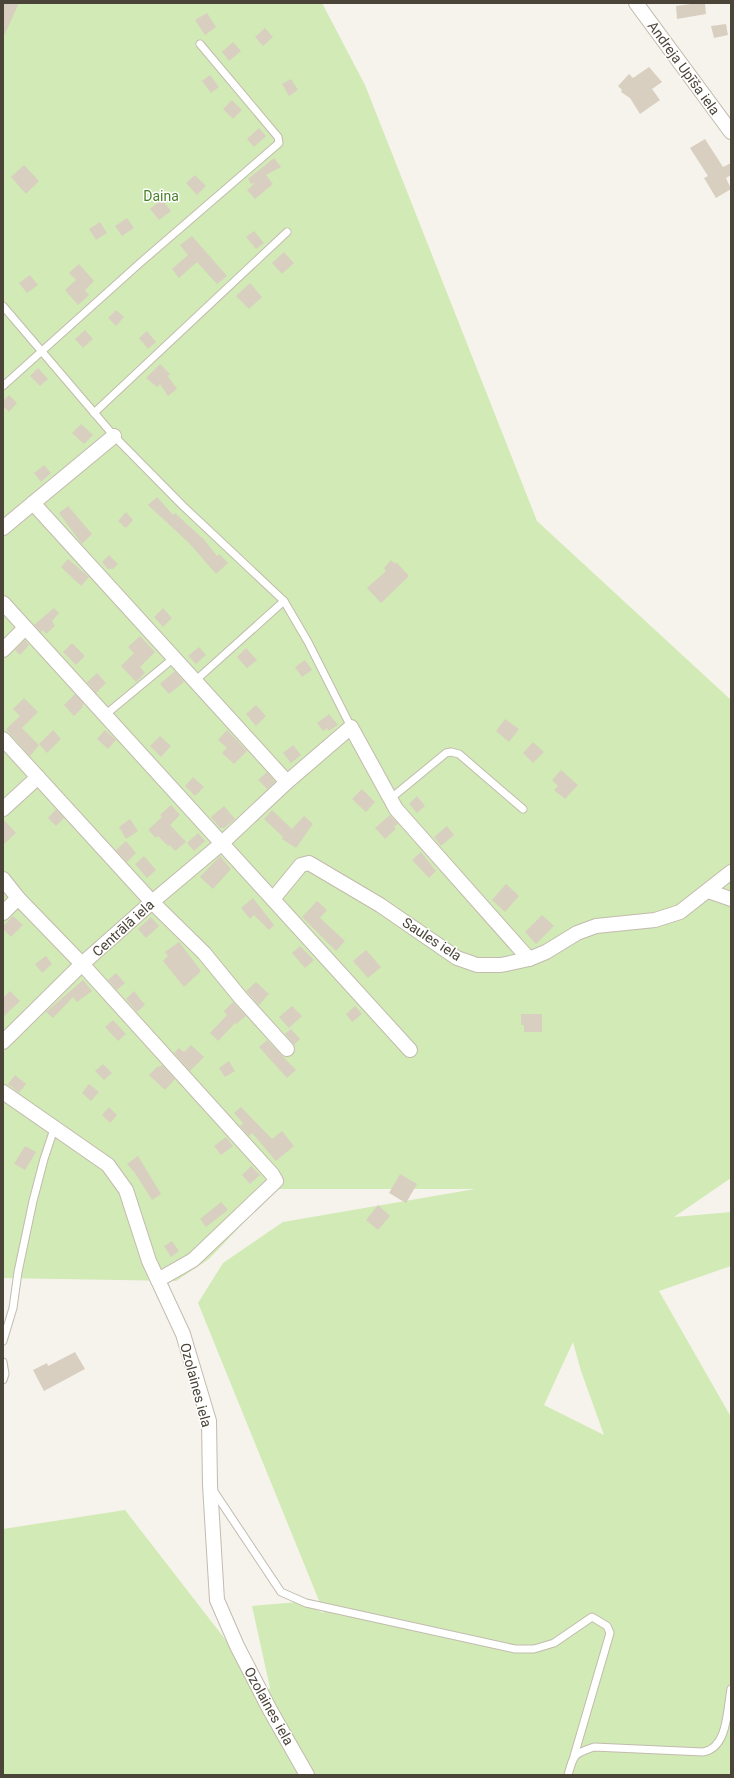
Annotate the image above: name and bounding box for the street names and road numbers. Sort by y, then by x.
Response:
street label: Andreja Upīša iela [645,18,723,118]
street label: Centrālā iela [89,896,157,960]
street label: Saules iela [400,914,464,964]
street label: Ozolaines iela [177,1341,215,1429]
street label: Ozolaines iela [241,1664,297,1748]

